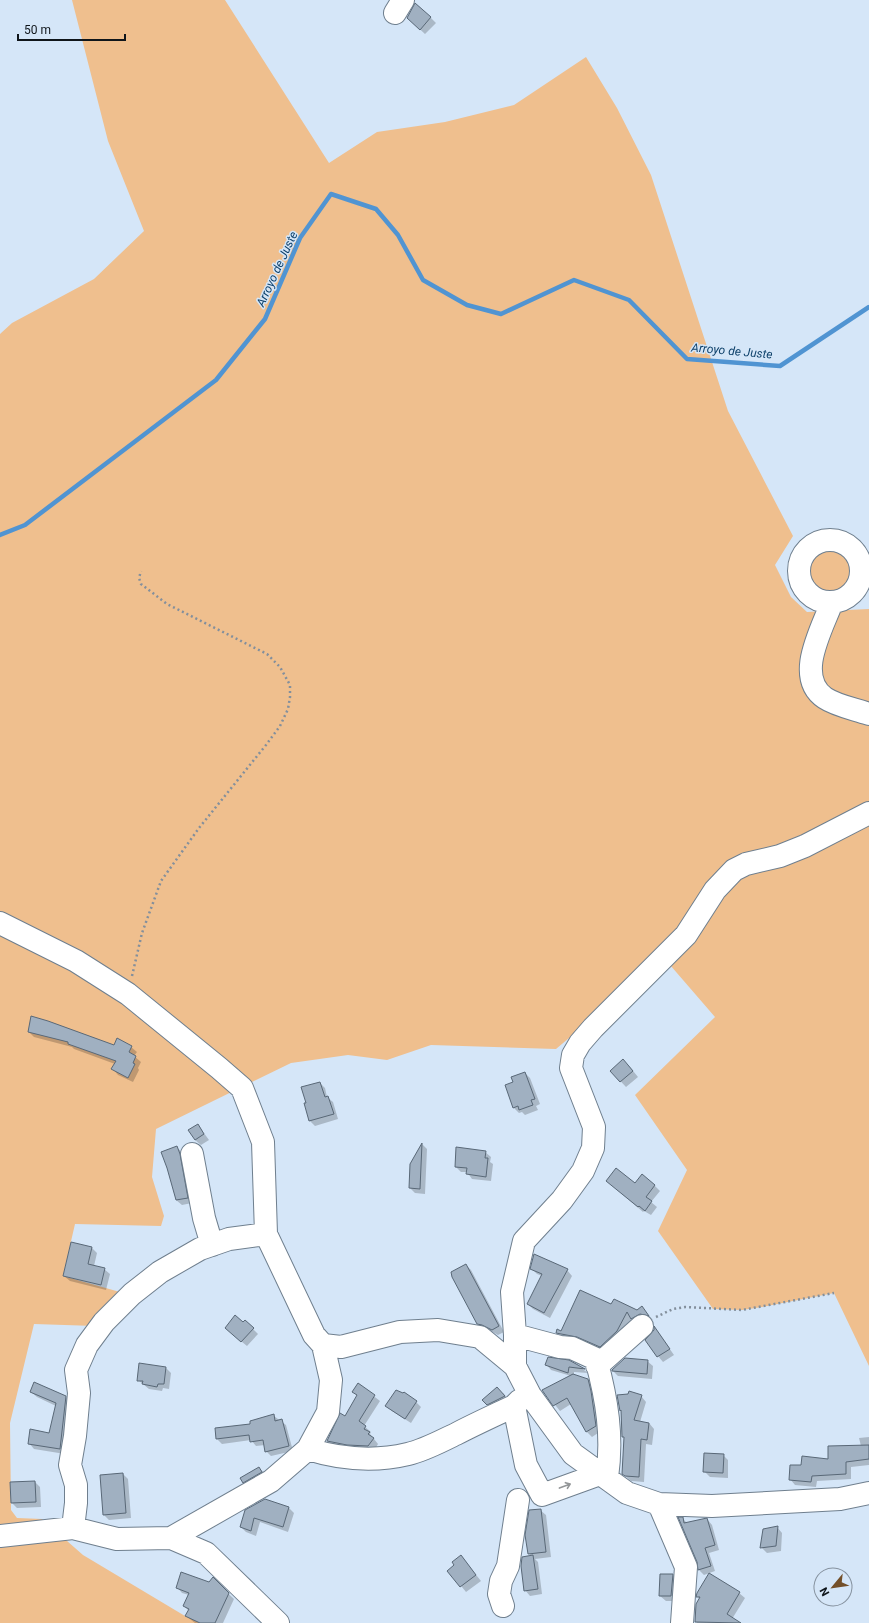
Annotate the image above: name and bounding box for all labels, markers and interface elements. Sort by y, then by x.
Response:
scale bar [18,16,125,42]
text: 50 m [24,23,51,37]
water label: Arroyo de Juste [253,229,301,310]
water label: Arroyo de Juste [690,340,773,362]
one-way arrow [558,1482,570,1490]
north arrow [813,1567,853,1607]
text: N [817,1585,832,1598]

